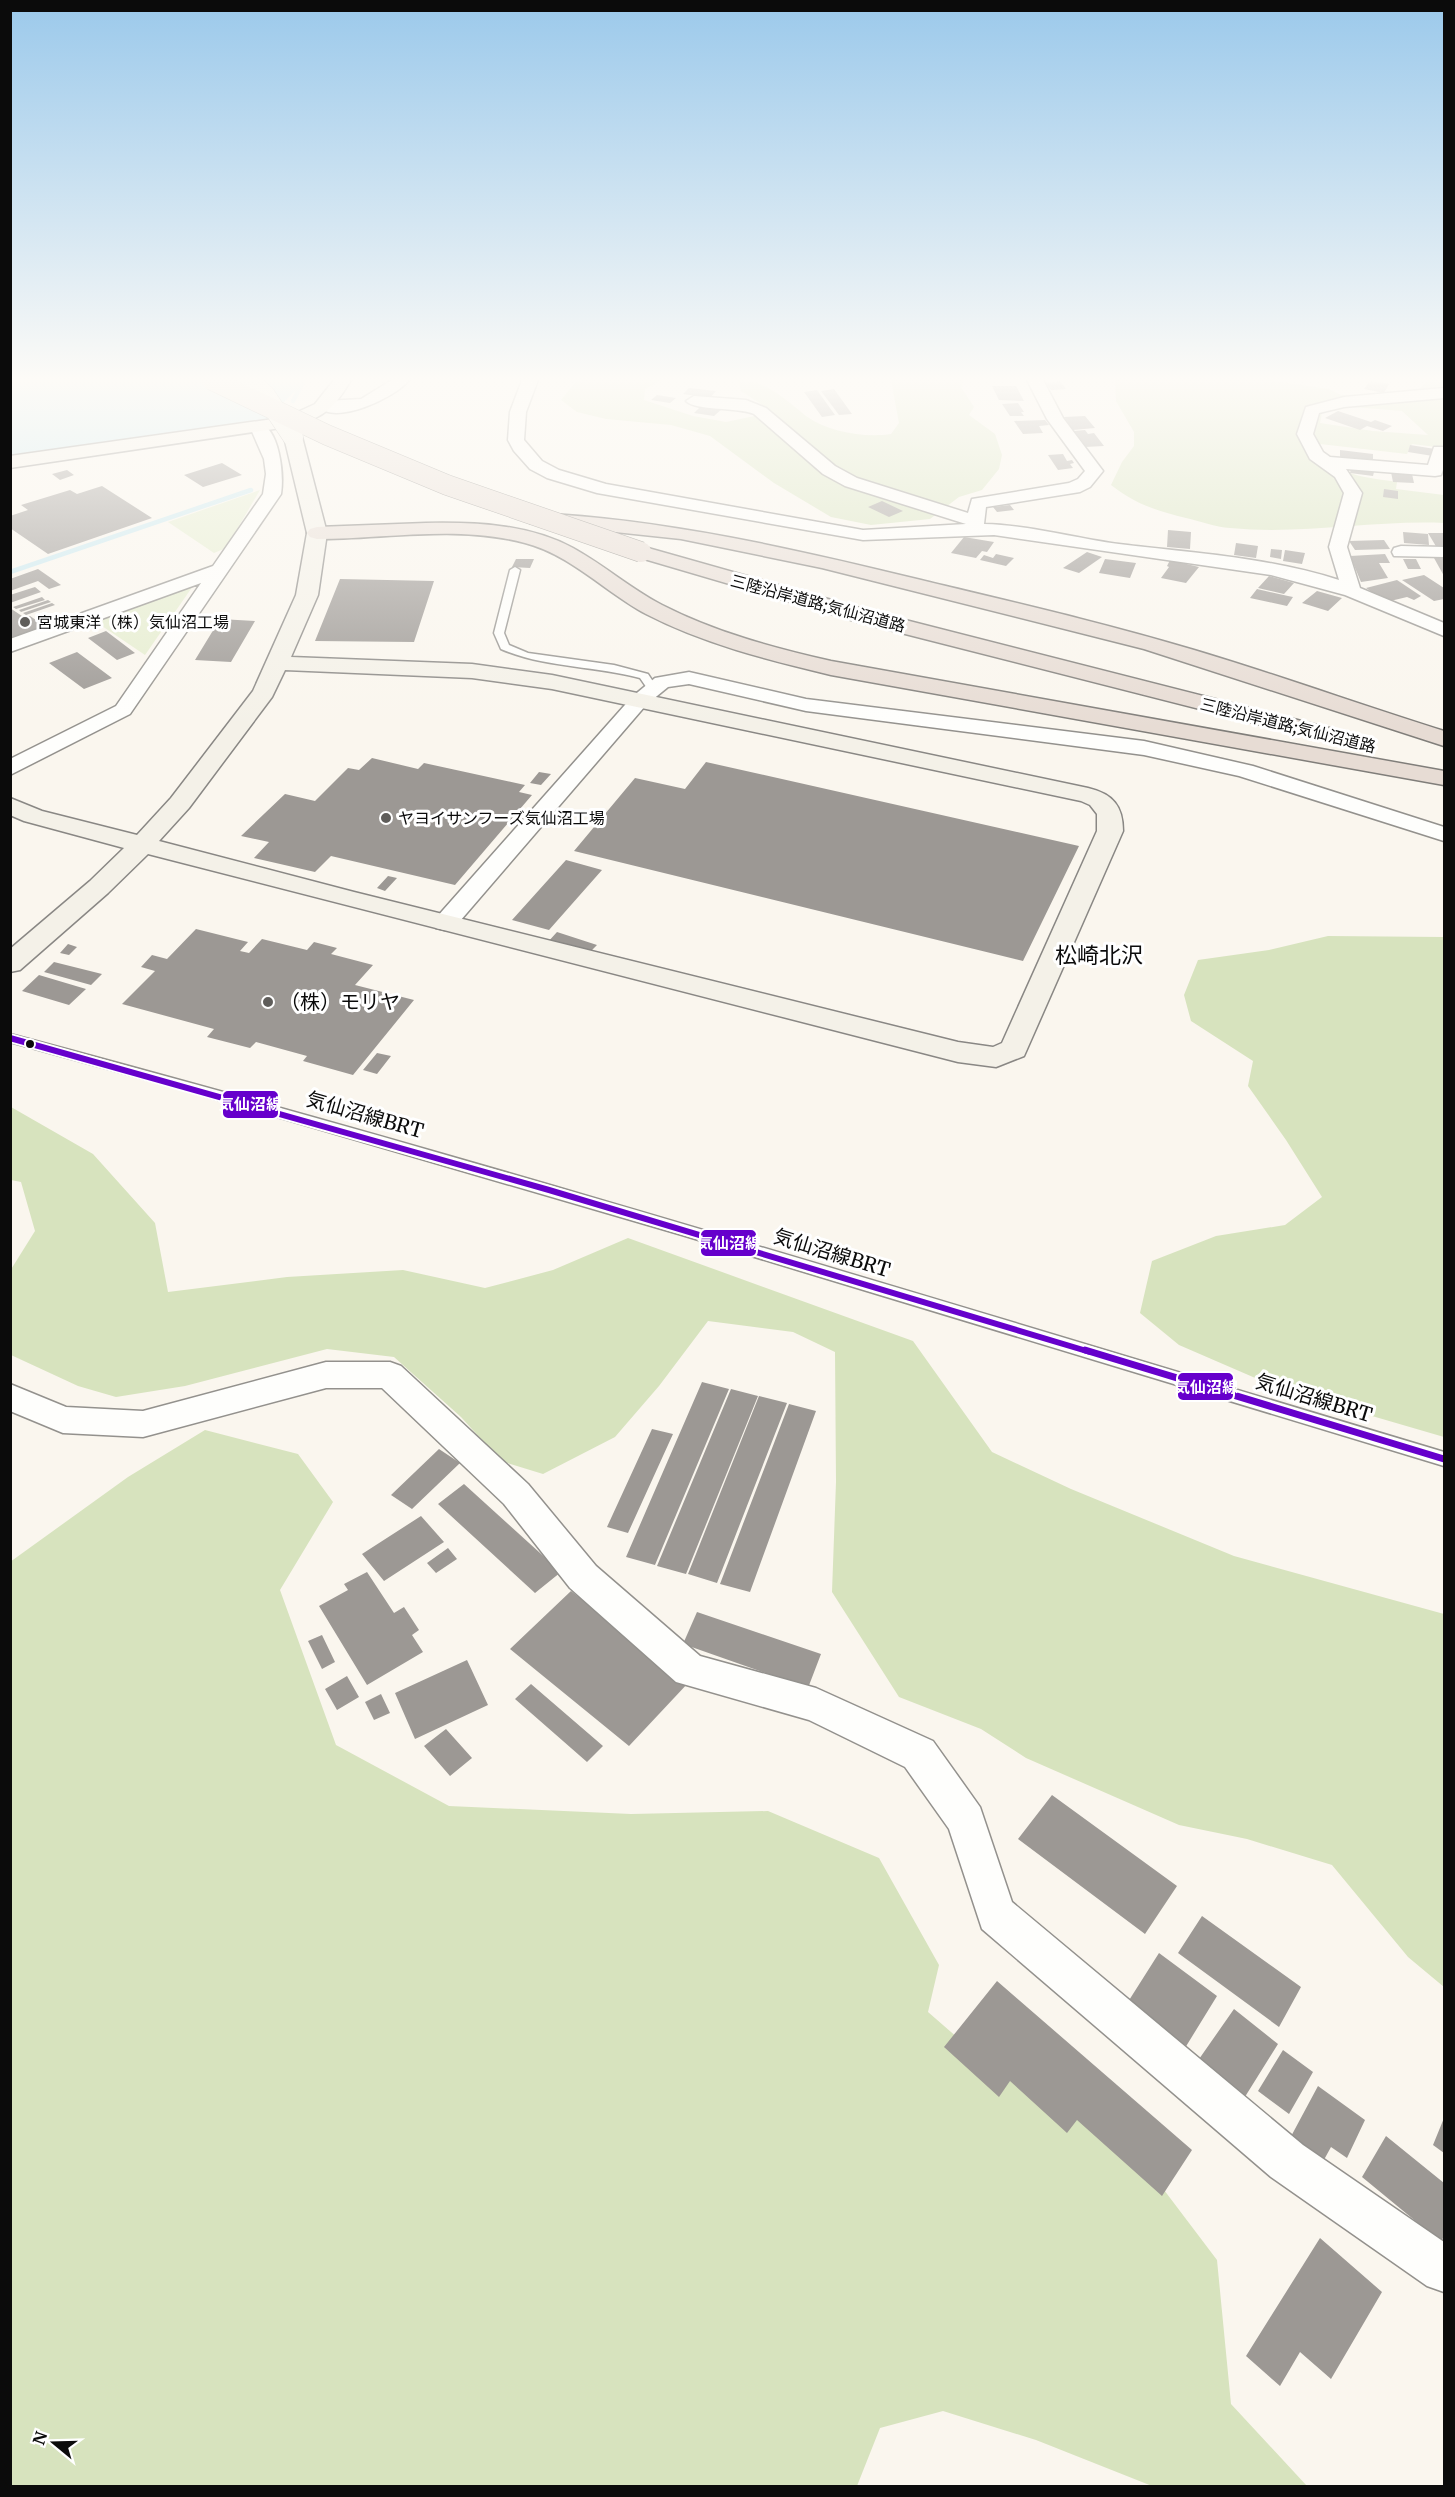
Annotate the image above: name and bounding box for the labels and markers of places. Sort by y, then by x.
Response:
place label: 宮城東洋（株）気仙沼工場 [37,612,229,632]
marker: 宮城東洋（株）気仙沼工場 [18,615,32,629]
place label: ヤヨイサンフーズ気仙沼工場 [398,808,605,828]
marker: ヤヨイサンフーズ気仙沼工場 [379,811,393,825]
place label: （株）モリヤ [280,989,400,1014]
marker: （株）モリヤ [261,995,275,1009]
unlabelled marker [24,1038,36,1050]

